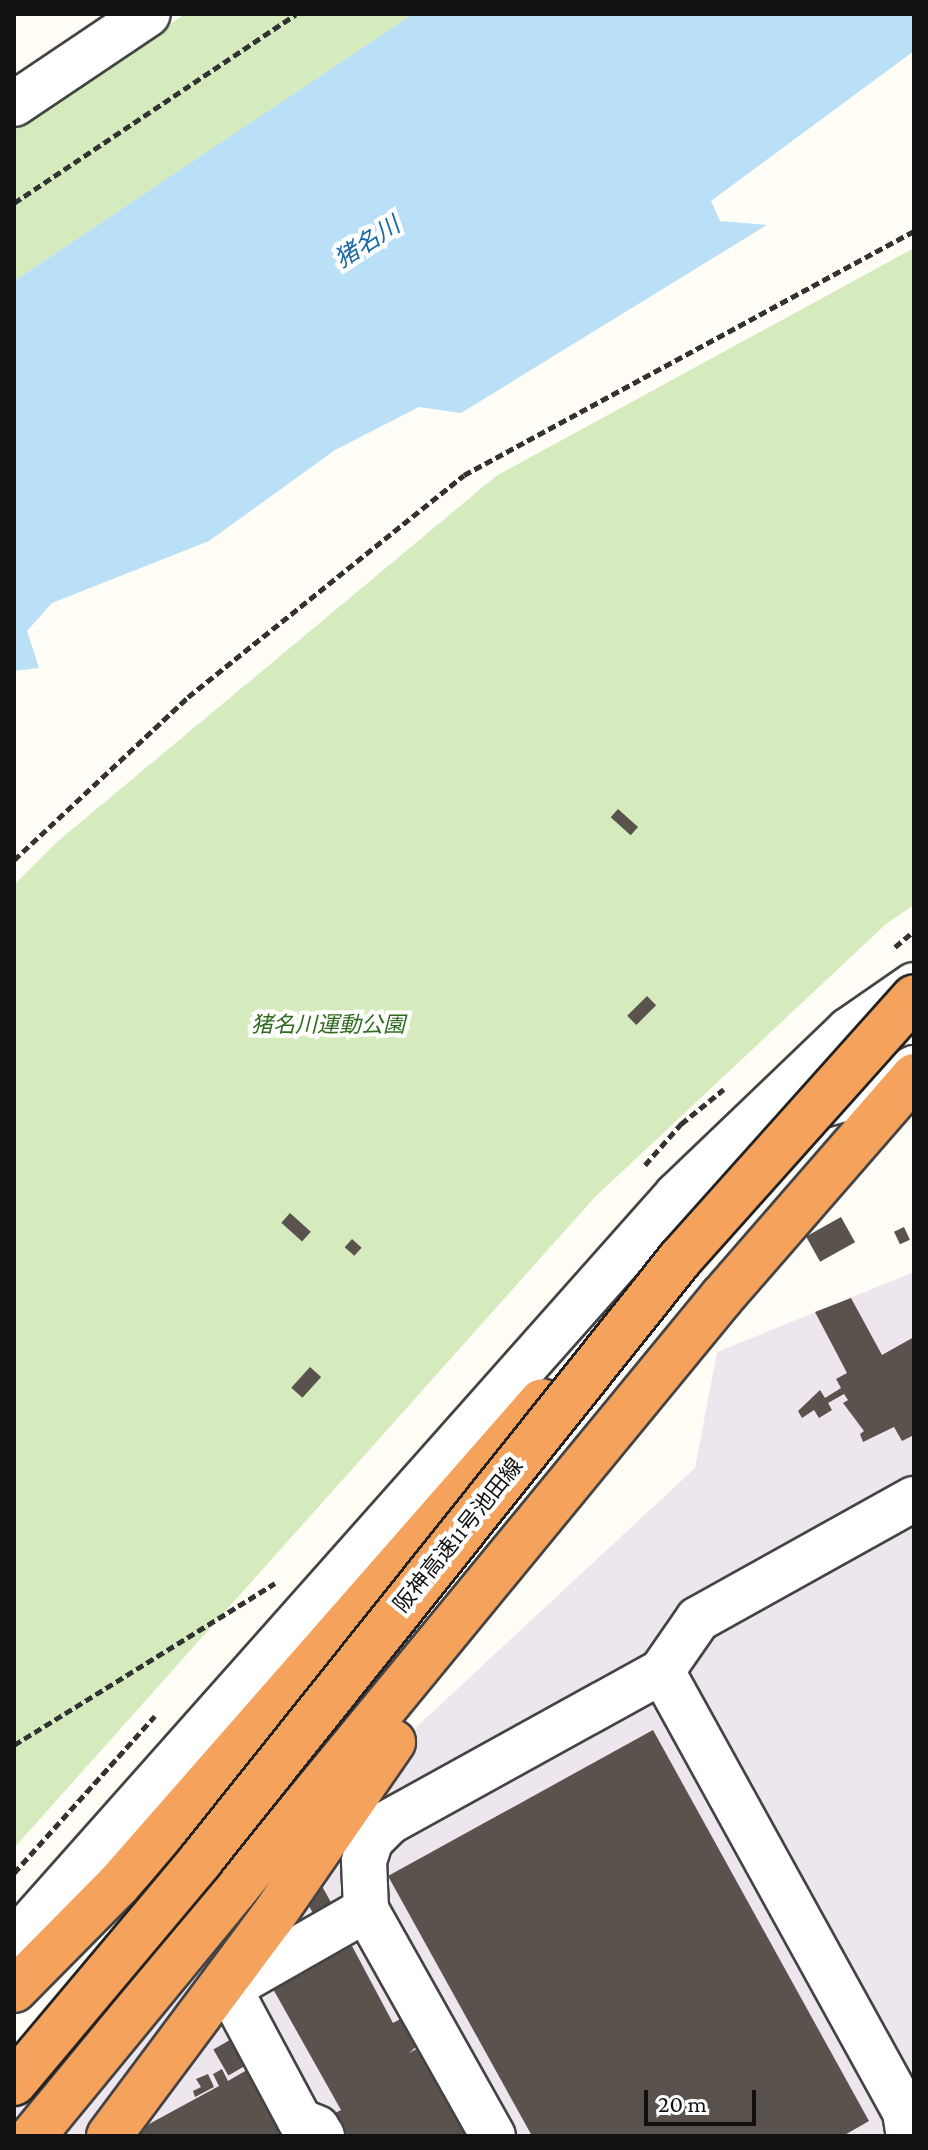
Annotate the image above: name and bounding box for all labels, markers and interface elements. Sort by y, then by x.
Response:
water label: 猪名川 [329,210,405,274]
park label: 猪名川運動公園 [251,1012,405,1038]
street label: 阪神高速11号池田線 [388,1453,528,1617]
scale bar [648,2074,760,2124]
text: 20 m [658,2090,707,2117]

